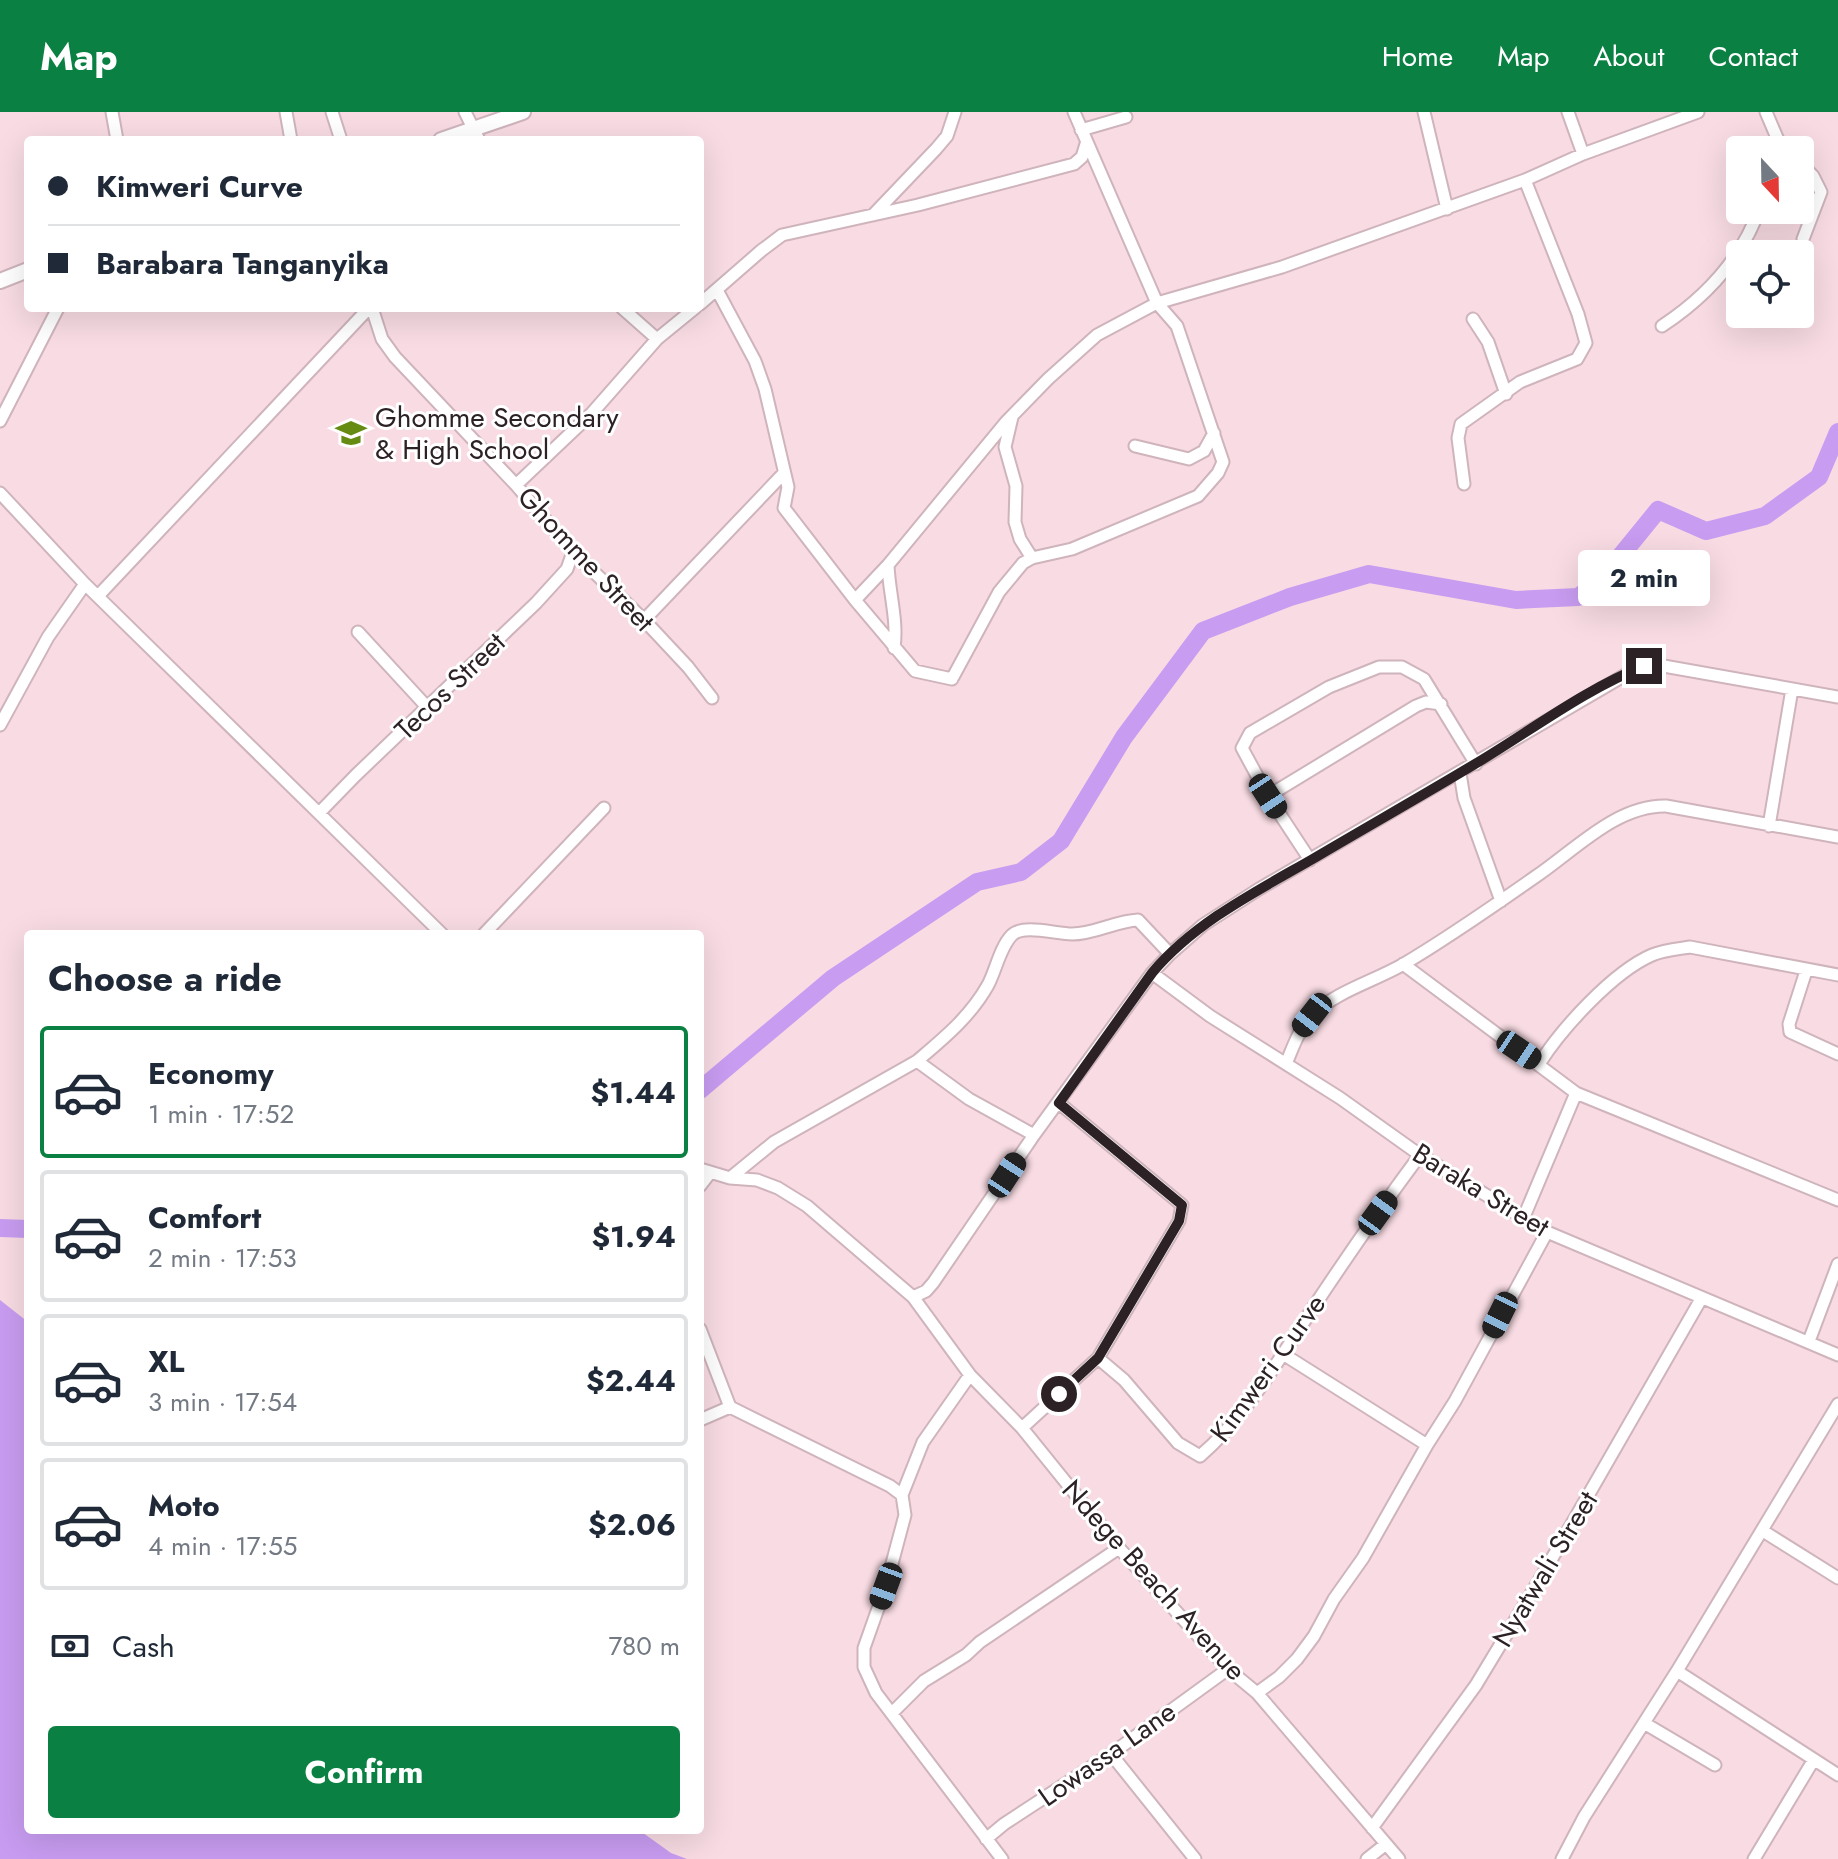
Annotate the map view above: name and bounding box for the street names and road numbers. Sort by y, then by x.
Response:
street label: Ghomme Street [508,477,664,641]
street label: Tecos Street [385,623,515,749]
street label: Baraka Street [1405,1133,1557,1247]
street label: Kimweri Curve [1200,1286,1336,1450]
street label: Ndege Beach Avenue [1052,1470,1256,1690]
street label: Nyatwali Street [1482,1483,1608,1655]
street label: Lowassa Lane [1030,1691,1184,1817]

